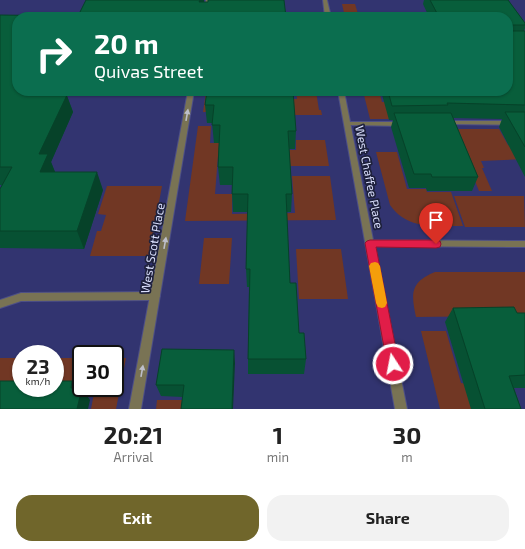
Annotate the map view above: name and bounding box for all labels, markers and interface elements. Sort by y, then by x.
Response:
text: 20 m [94,26,159,60]
icon: right [28,28,80,80]
text: Quivas Street [94,60,203,82]
one-way arrow [185,108,191,121]
street label: West Chaffee Place [353,124,387,230]
street label: West Scott Place [137,202,167,294]
pin [419,203,453,244]
icon: arrive [425,209,447,231]
one-way arrow [162,236,168,249]
position arrow [372,343,414,385]
speed limit sign: 30 [72,345,124,397]
text: 23 [27,354,49,378]
one-way arrow [139,364,145,377]
text: km/h [26,375,50,387]
text: 20:21 [104,420,163,449]
text: 1 [273,420,283,449]
text: 30 [393,420,421,449]
text: Arrival [114,449,153,465]
text: min [267,449,289,465]
text: m [401,449,413,465]
button: Exit [16,495,259,541]
button: Share [267,495,509,541]

